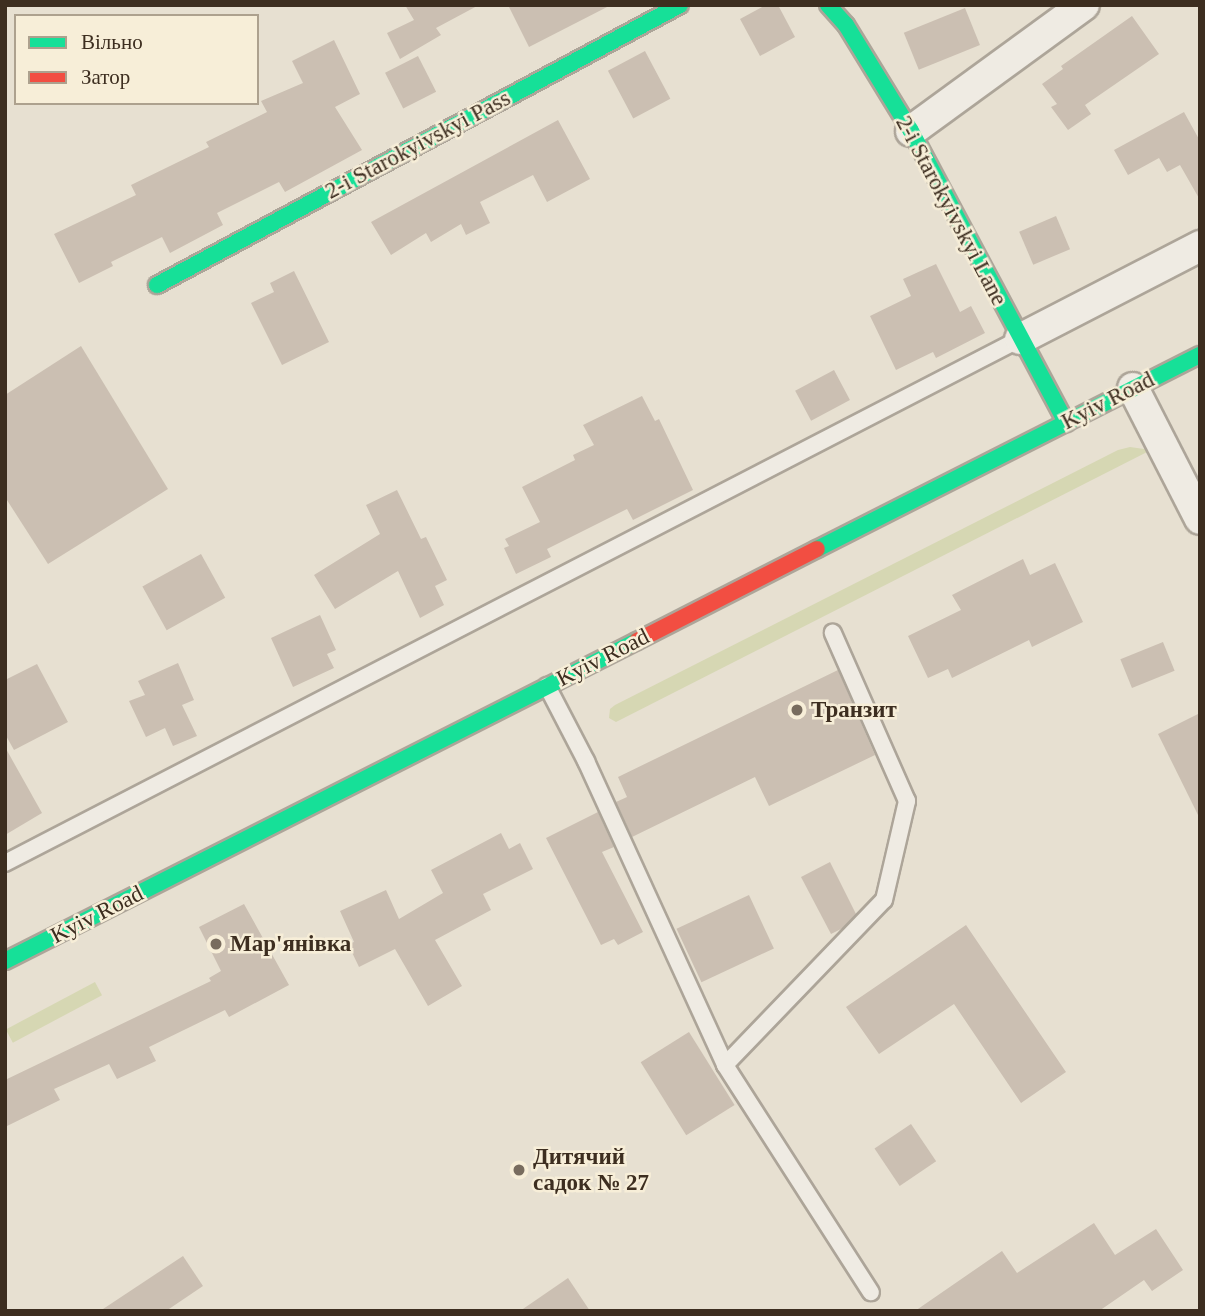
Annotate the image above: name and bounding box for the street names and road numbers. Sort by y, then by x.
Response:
street label: 2-i Starokyivskyi Pass [321,85,515,205]
street label: 2-i Starokyivskyi Lane [889,111,1013,311]
street label: Kyiv Road [1057,366,1159,436]
street label: Kyiv Road [552,623,654,693]
street label: Kyiv Road [46,880,148,950]

